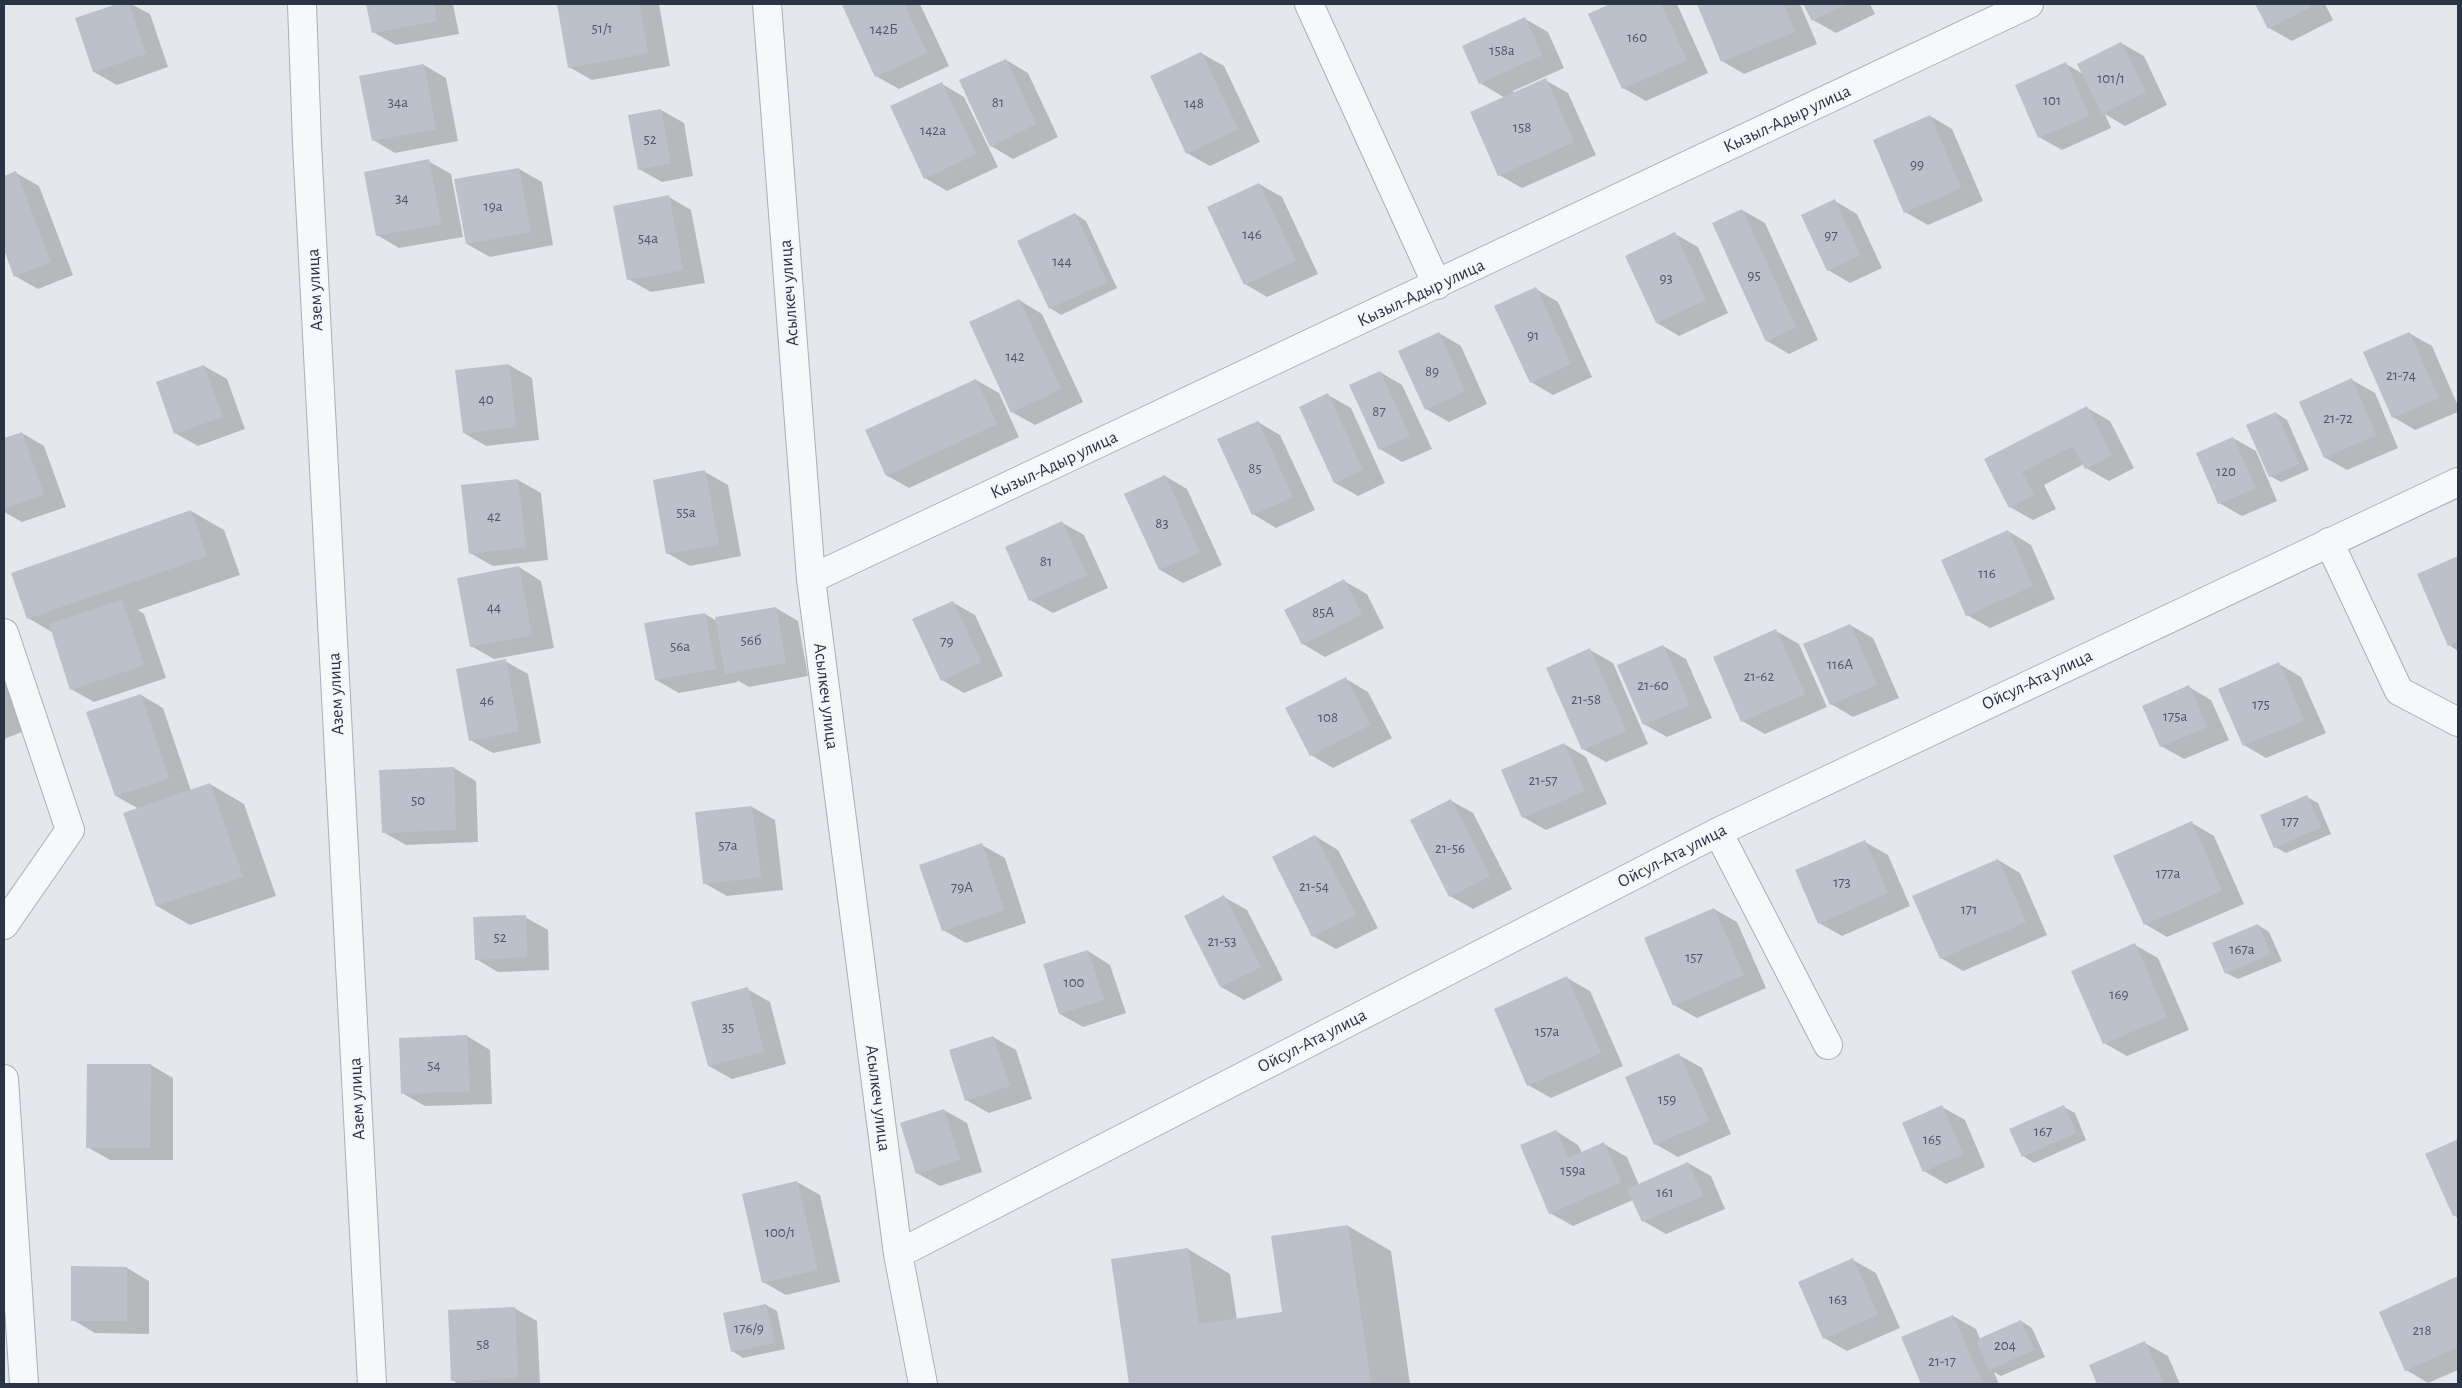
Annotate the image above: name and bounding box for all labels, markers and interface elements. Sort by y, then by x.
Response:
house number: 51/1 [592,19,612,37]
house number: 142Б [870,20,898,38]
house number: 160 [1627,28,1647,46]
house number: 158а [1489,41,1515,59]
house number: 101/1 [2097,69,2125,87]
street label: Кызыл-Адыр улица [1720,80,1854,158]
house number: 101 [2043,91,2061,109]
house number: 34а [388,93,408,111]
house number: 81 [992,93,1004,111]
house number: 148 [1184,94,1204,112]
house number: 158 [1513,118,1531,136]
house number: 142а [920,121,946,139]
house number: 52 [643,130,657,148]
house number: 99 [1910,155,1924,173]
house number: 34 [395,189,409,207]
house number: 19а [483,197,503,215]
house number: 146 [1242,225,1262,243]
house number: 97 [1824,226,1838,244]
house number: 54а [638,229,658,247]
street label: Асылкеч улица [774,239,804,347]
street label: Азем улица [302,248,328,332]
house number: 144 [1052,252,1072,270]
street label: Кызыл-Адыр улица [1354,254,1488,332]
house number: 95 [1747,266,1761,284]
house number: 93 [1659,269,1673,287]
house number: 91 [1527,326,1539,344]
house number: 142 [1005,347,1025,365]
house number: 89 [1425,362,1439,380]
house number: 21-74 [2386,366,2416,384]
house number: 40 [478,390,494,408]
house number: 87 [1372,402,1386,420]
house number: 21-72 [2323,409,2353,427]
street label: Кызыл-Адыр улица [987,426,1121,504]
house number: 85 [1248,459,1262,477]
house number: 120 [2216,462,2236,480]
house number: 55а [676,503,696,521]
house number: 42 [487,507,501,525]
house number: 83 [1155,514,1169,532]
house number: 81 [1040,552,1052,570]
house number: 116 [1978,564,1996,582]
house number: 44 [487,598,501,616]
house number: 85А [1312,603,1334,621]
house number: 56б [741,631,761,649]
house number: 79 [940,632,954,650]
house number: 56а [670,637,690,655]
street label: Асылкеч улица [809,642,843,750]
street label: Ойсул-Ата улица [1978,645,2096,715]
street label: Азем улица [323,652,349,736]
house number: 116А [1827,655,1853,673]
house number: 21-62 [1744,667,1774,685]
house number: 21-60 [1637,676,1669,694]
house number: 21-58 [1571,690,1601,708]
house number: 46 [480,691,494,709]
house number: 175 [2252,695,2270,713]
house number: 175а [2163,707,2187,725]
house number: 108 [1318,708,1338,726]
house number: 21-57 [1528,771,1558,789]
house number: 50 [411,791,425,809]
house number: 177 [2281,812,2299,830]
street label: Ойсул-Ата улица [1614,819,1730,893]
house number: 57а [718,836,738,854]
house number: 21-56 [1435,839,1465,857]
house number: 177а [2156,864,2180,882]
house number: 173 [1833,873,1851,891]
house number: 21-54 [1299,877,1329,895]
house number: 79А [951,878,973,896]
house number: 171 [1961,900,1977,918]
house number: 52 [493,928,507,946]
house number: 21-53 [1207,932,1237,950]
house number: 167а [2229,940,2255,958]
house number: 157 [1685,948,1703,966]
house number: 100 [1064,973,1084,991]
house number: 169 [2109,985,2129,1003]
street label: Ойсул-Ата улица [1254,1004,1370,1078]
house number: 35 [722,1018,734,1036]
house number: 157а [1535,1022,1559,1040]
street label: Асылкеч улица [861,1044,895,1152]
house number: 54 [427,1056,441,1074]
street label: Азем улица [344,1057,370,1141]
house number: 159 [1658,1090,1676,1108]
house number: 167 [2034,1122,2052,1140]
house number: 165 [1923,1130,1941,1148]
house number: 159а [1560,1161,1586,1179]
house number: 161 [1656,1183,1674,1201]
house number: 100/1 [765,1223,795,1241]
house number: 163 [1829,1290,1847,1308]
house number: 176/9 [734,1319,764,1337]
house number: 218 [2412,1321,2432,1339]
house number: 58 [476,1335,490,1353]
house number: 204 [1994,1336,2016,1354]
house number: 21-17 [1928,1352,1956,1370]

